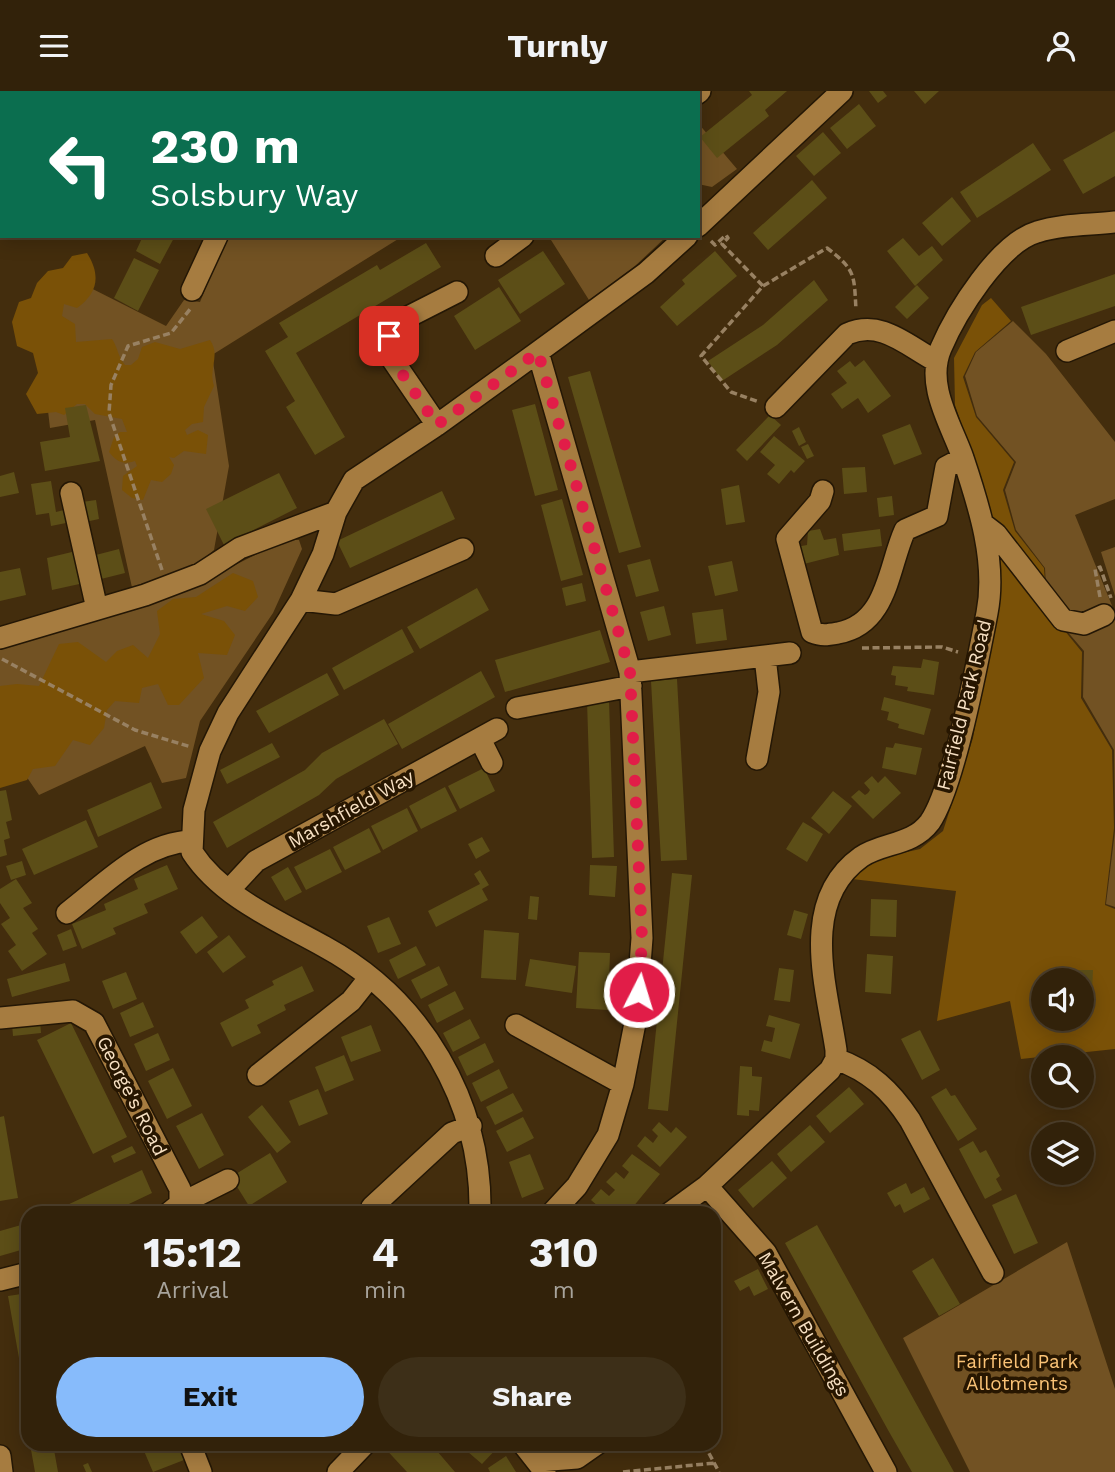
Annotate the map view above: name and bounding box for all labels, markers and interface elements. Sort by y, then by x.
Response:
icon: menu [35,27,73,65]
text: Turnly [507,27,608,65]
icon: person [1042,27,1080,65]
text: 230 m [150,117,300,175]
icon: left [35,119,126,210]
text: Solsbury Way [150,176,358,214]
pin [359,306,419,366]
icon: arrive [370,317,408,355]
street label: Fairfield Park Road [932,617,996,793]
street label: Marshfield Way [284,765,418,853]
position arrow [602,955,676,1029]
map controls [1031,968,1094,1185]
button: sound [1031,968,1094,1031]
street label: George's Road [92,1032,172,1160]
button: search [1031,1045,1094,1108]
button: layers [1031,1122,1094,1185]
text: 15:12 [143,1228,242,1277]
text: 4 [372,1228,399,1277]
text: 310 [529,1228,599,1277]
street label: Malvern Buildings [753,1248,855,1400]
text: Arrival [157,1277,228,1304]
text: min [364,1277,406,1304]
text: m [553,1277,575,1304]
park label: Fairfield Park Allotments [956,1350,1079,1395]
button: Exit [56,1357,364,1437]
button: Share [378,1357,686,1437]

